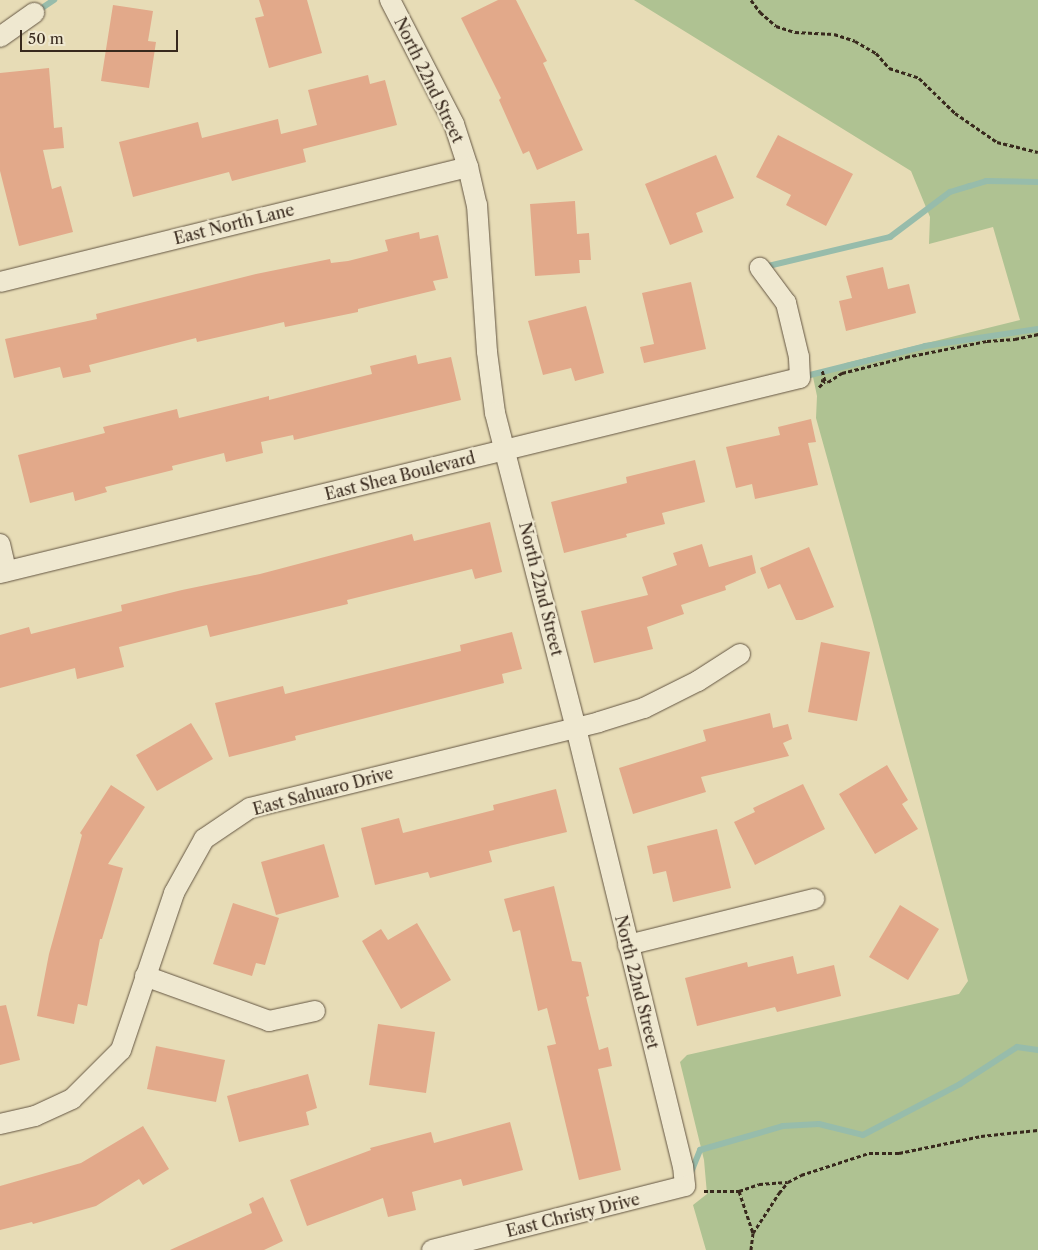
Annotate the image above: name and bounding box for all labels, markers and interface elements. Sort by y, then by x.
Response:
street label: North 22nd Street [390,14,468,146]
scale bar [22,20,180,52]
text: 50 m [28,29,64,48]
street label: East North Lane [172,200,296,248]
street label: East Shea Boulevard [323,448,477,504]
street label: North 22nd Street [515,520,567,658]
street label: East Sahuaro Drive [251,763,395,819]
street label: North 22nd Street [611,913,663,1051]
street label: East Christy Drive [504,1189,642,1241]

